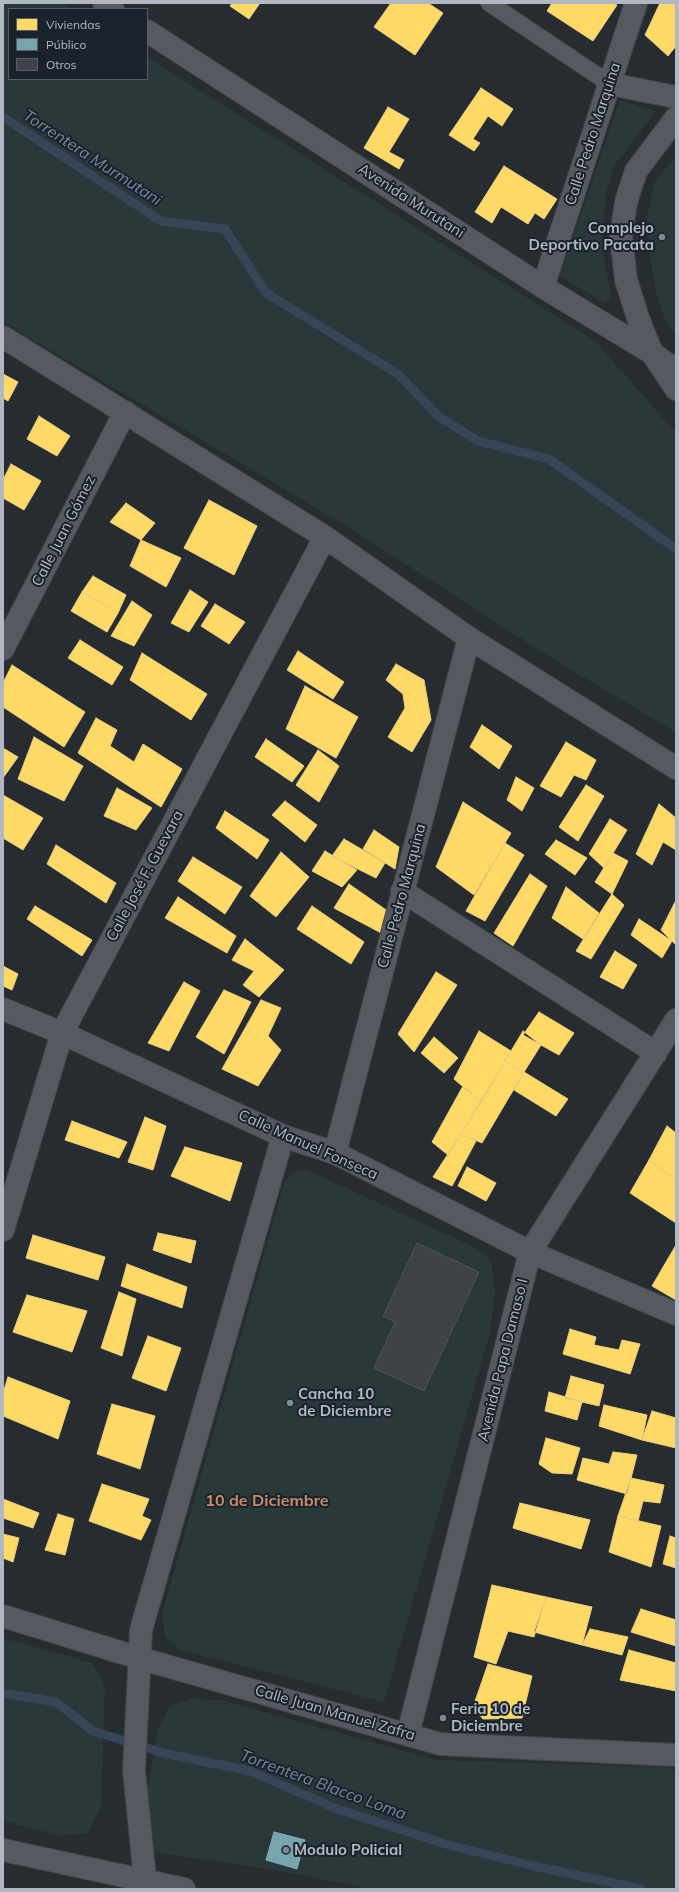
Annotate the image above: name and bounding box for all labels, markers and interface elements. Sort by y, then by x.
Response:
legend [8,8,148,80]
text: Viviendas [46,17,100,32]
text: Público [46,37,86,52]
text: Otros [46,57,77,72]
street label: Calle Pedro Marquina [561,60,625,208]
water label: Torrentera Murmutani [19,106,165,210]
street label: Avenida Murutani [354,160,468,242]
place label: Complejo Deportivo Pacata [529,219,654,254]
marker: Complejo Deportivo Pacata [657,232,667,242]
street label: Calle Juan Gómez [28,473,100,589]
street label: Calle José F. Guevara [103,808,187,944]
street label: Calle Pedro Marquina [374,822,430,970]
street label: Calle Manuel Fonseca [236,1106,380,1184]
street label: Avenida Papa Damaso I [474,1277,532,1443]
place label: Cancha 10 de Diciembre [298,1385,391,1420]
marker: Cancha 10 de Diciembre [285,1398,295,1408]
district label: 10 de Diciembre [205,1491,329,1511]
street label: Calle Juan Manuel Zafra [253,1682,417,1744]
place label: Feria 10 de Diciembre [451,1700,530,1735]
marker: Feria 10 de Diciembre [438,1713,448,1723]
water label: Torrentera Blacco Loma [237,1746,409,1824]
place label: Modulo Policial [294,1841,402,1859]
marker: Modulo Policial [281,1845,291,1855]

